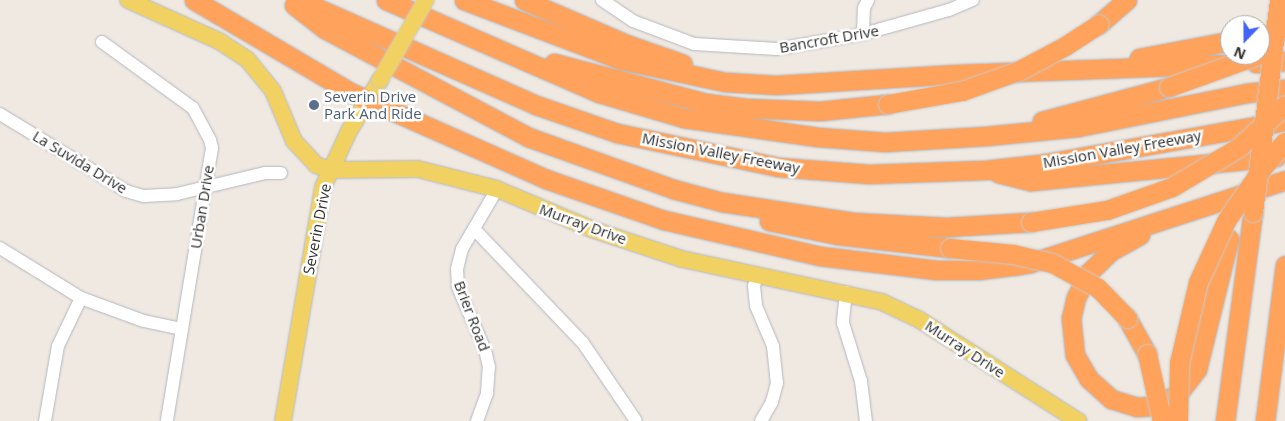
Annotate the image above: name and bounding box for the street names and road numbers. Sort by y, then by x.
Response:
street label: Bancroft Drive [778,21,880,57]
street label: Mission Valley Freeway [1041,126,1203,172]
street label: La Suvida Drive [30,127,130,197]
street label: Mission Valley Freeway [641,129,801,177]
street label: Urban Drive [187,164,217,250]
street label: Severin Drive [299,182,335,276]
street label: Murray Drive [537,200,629,248]
street label: Brier Road [450,278,494,354]
street label: Murray Drive [922,317,1008,381]

